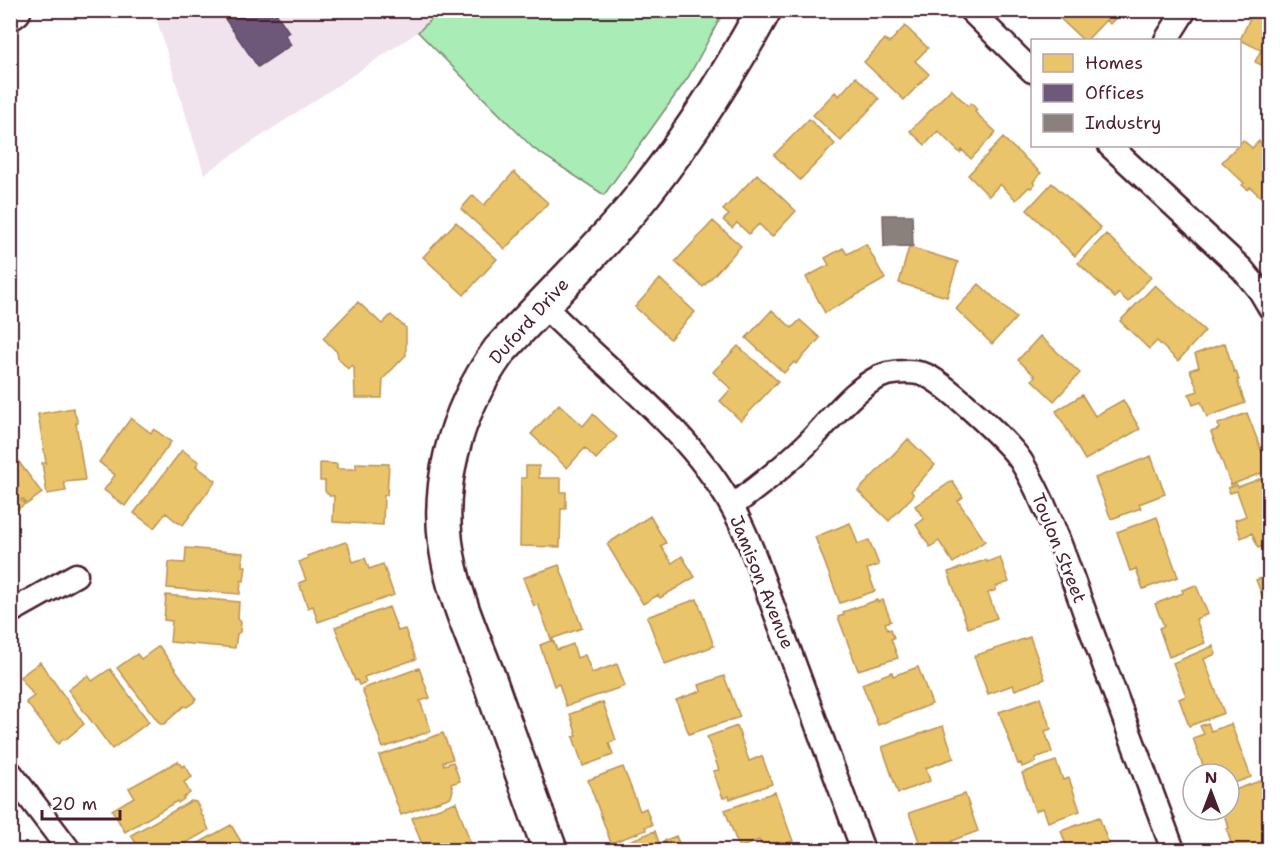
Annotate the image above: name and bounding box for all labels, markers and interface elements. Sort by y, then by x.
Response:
legend [1031,39,1241,147]
text: Homes [1085,51,1143,75]
text: Offices [1085,81,1144,105]
text: Industry [1085,111,1161,135]
street label: Duford Drive [484,273,574,369]
street label: Toulon Street [1026,489,1092,607]
street label: Jamison Avenue [724,512,800,652]
north arrow [1181,762,1241,822]
text: N [1205,767,1217,788]
scale bar [42,783,120,821]
text: 20 m [51,792,97,816]

